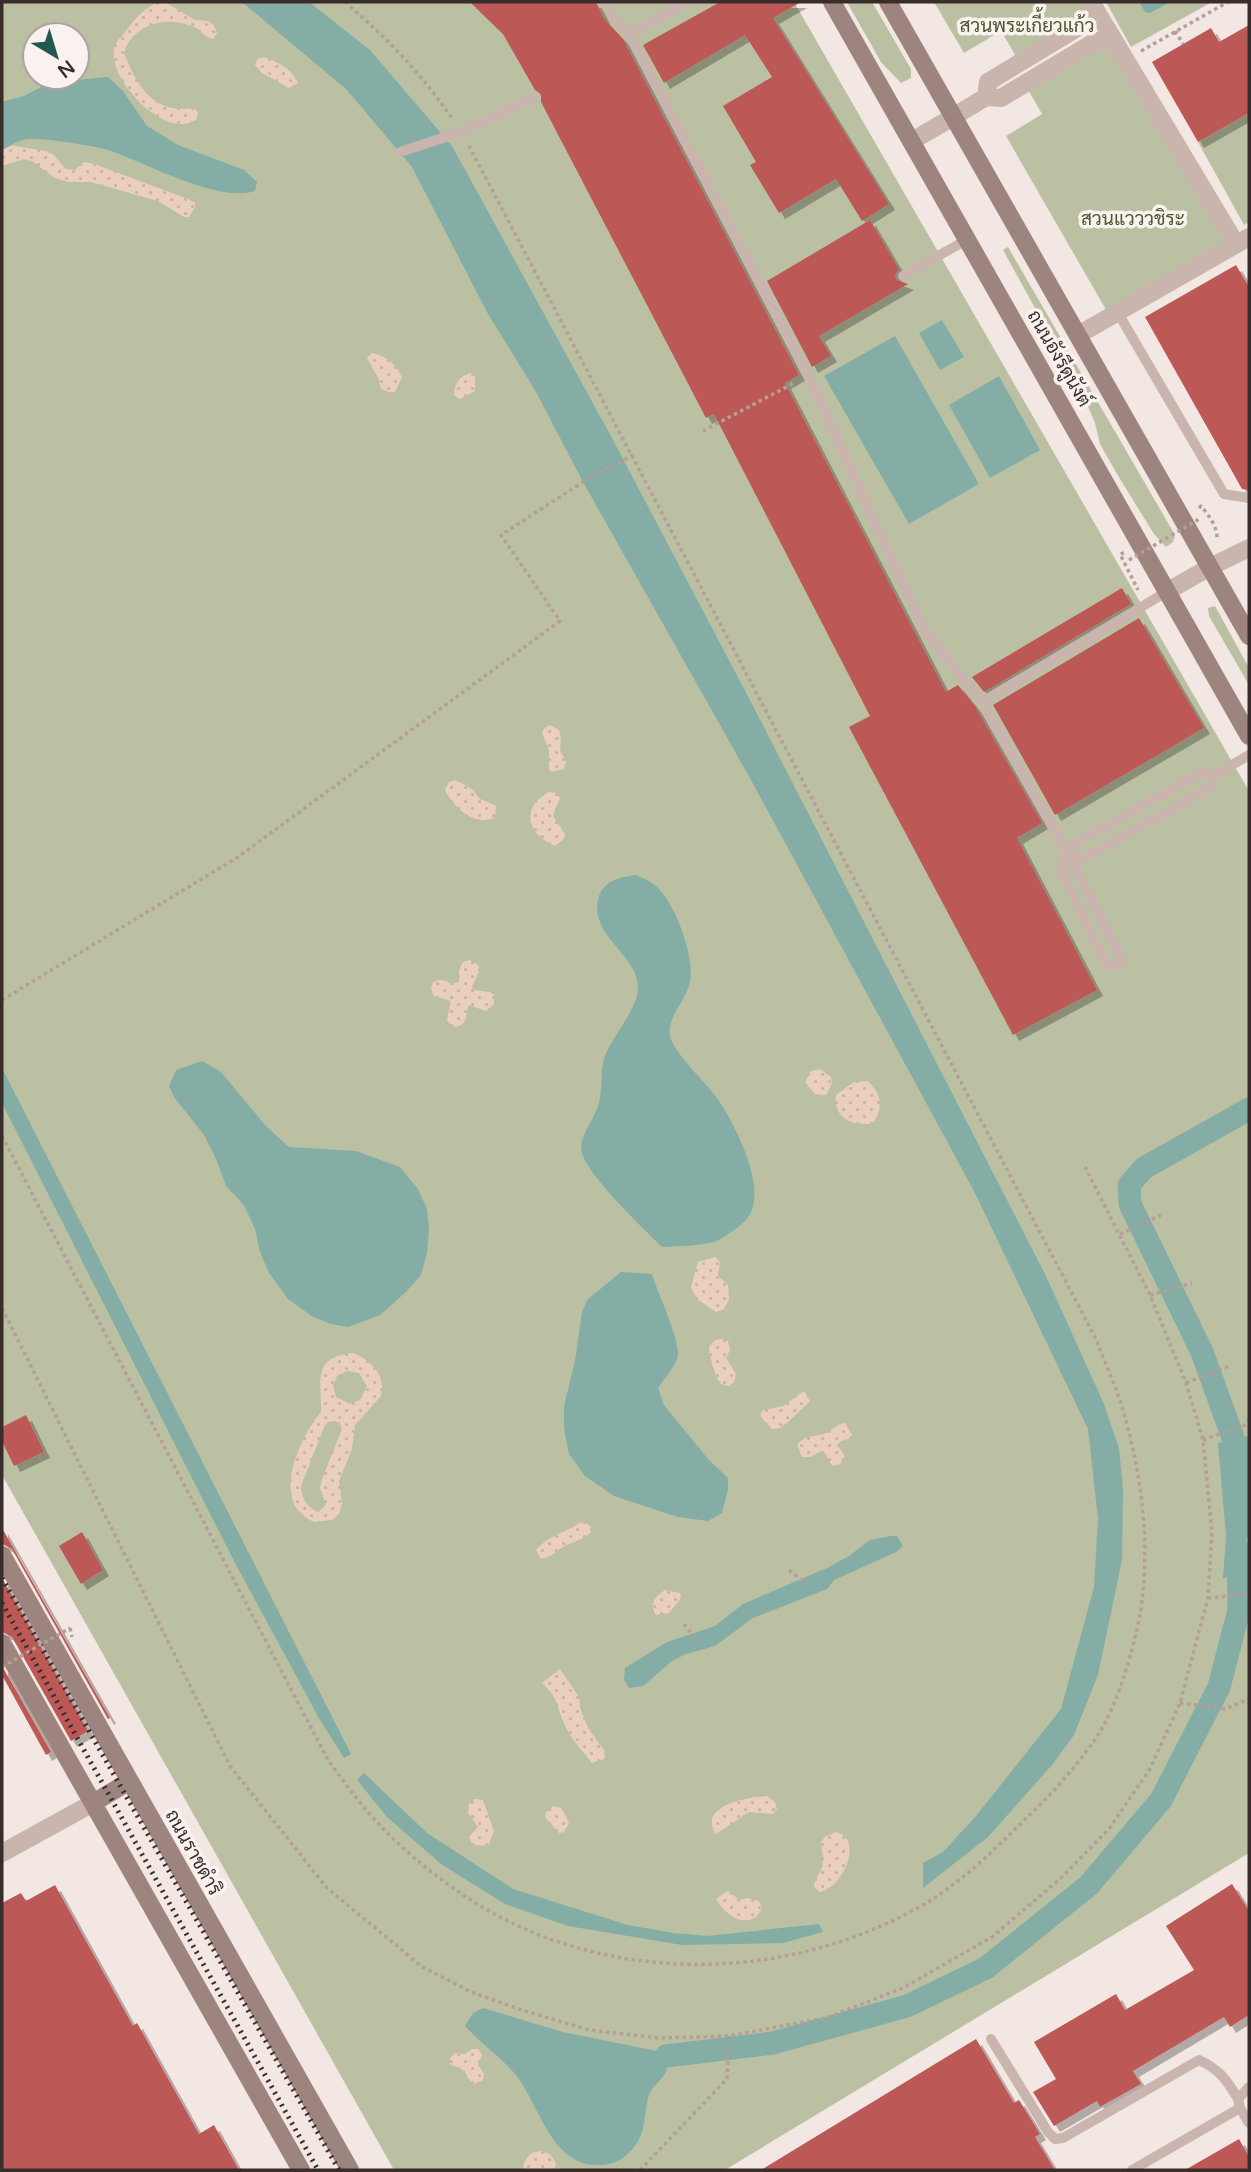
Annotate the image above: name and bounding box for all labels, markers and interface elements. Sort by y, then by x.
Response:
park label: สวนพระเกี้ยวแก้ว [960,7,1094,37]
north arrow [21,21,91,91]
text: N [53,55,79,82]
park label: สวนแวววชิระ [1081,208,1185,230]
street label: ถนนอังรีดูนังต์ [1021,305,1097,412]
street label: ถนนราชดำริ [161,1806,226,1899]

